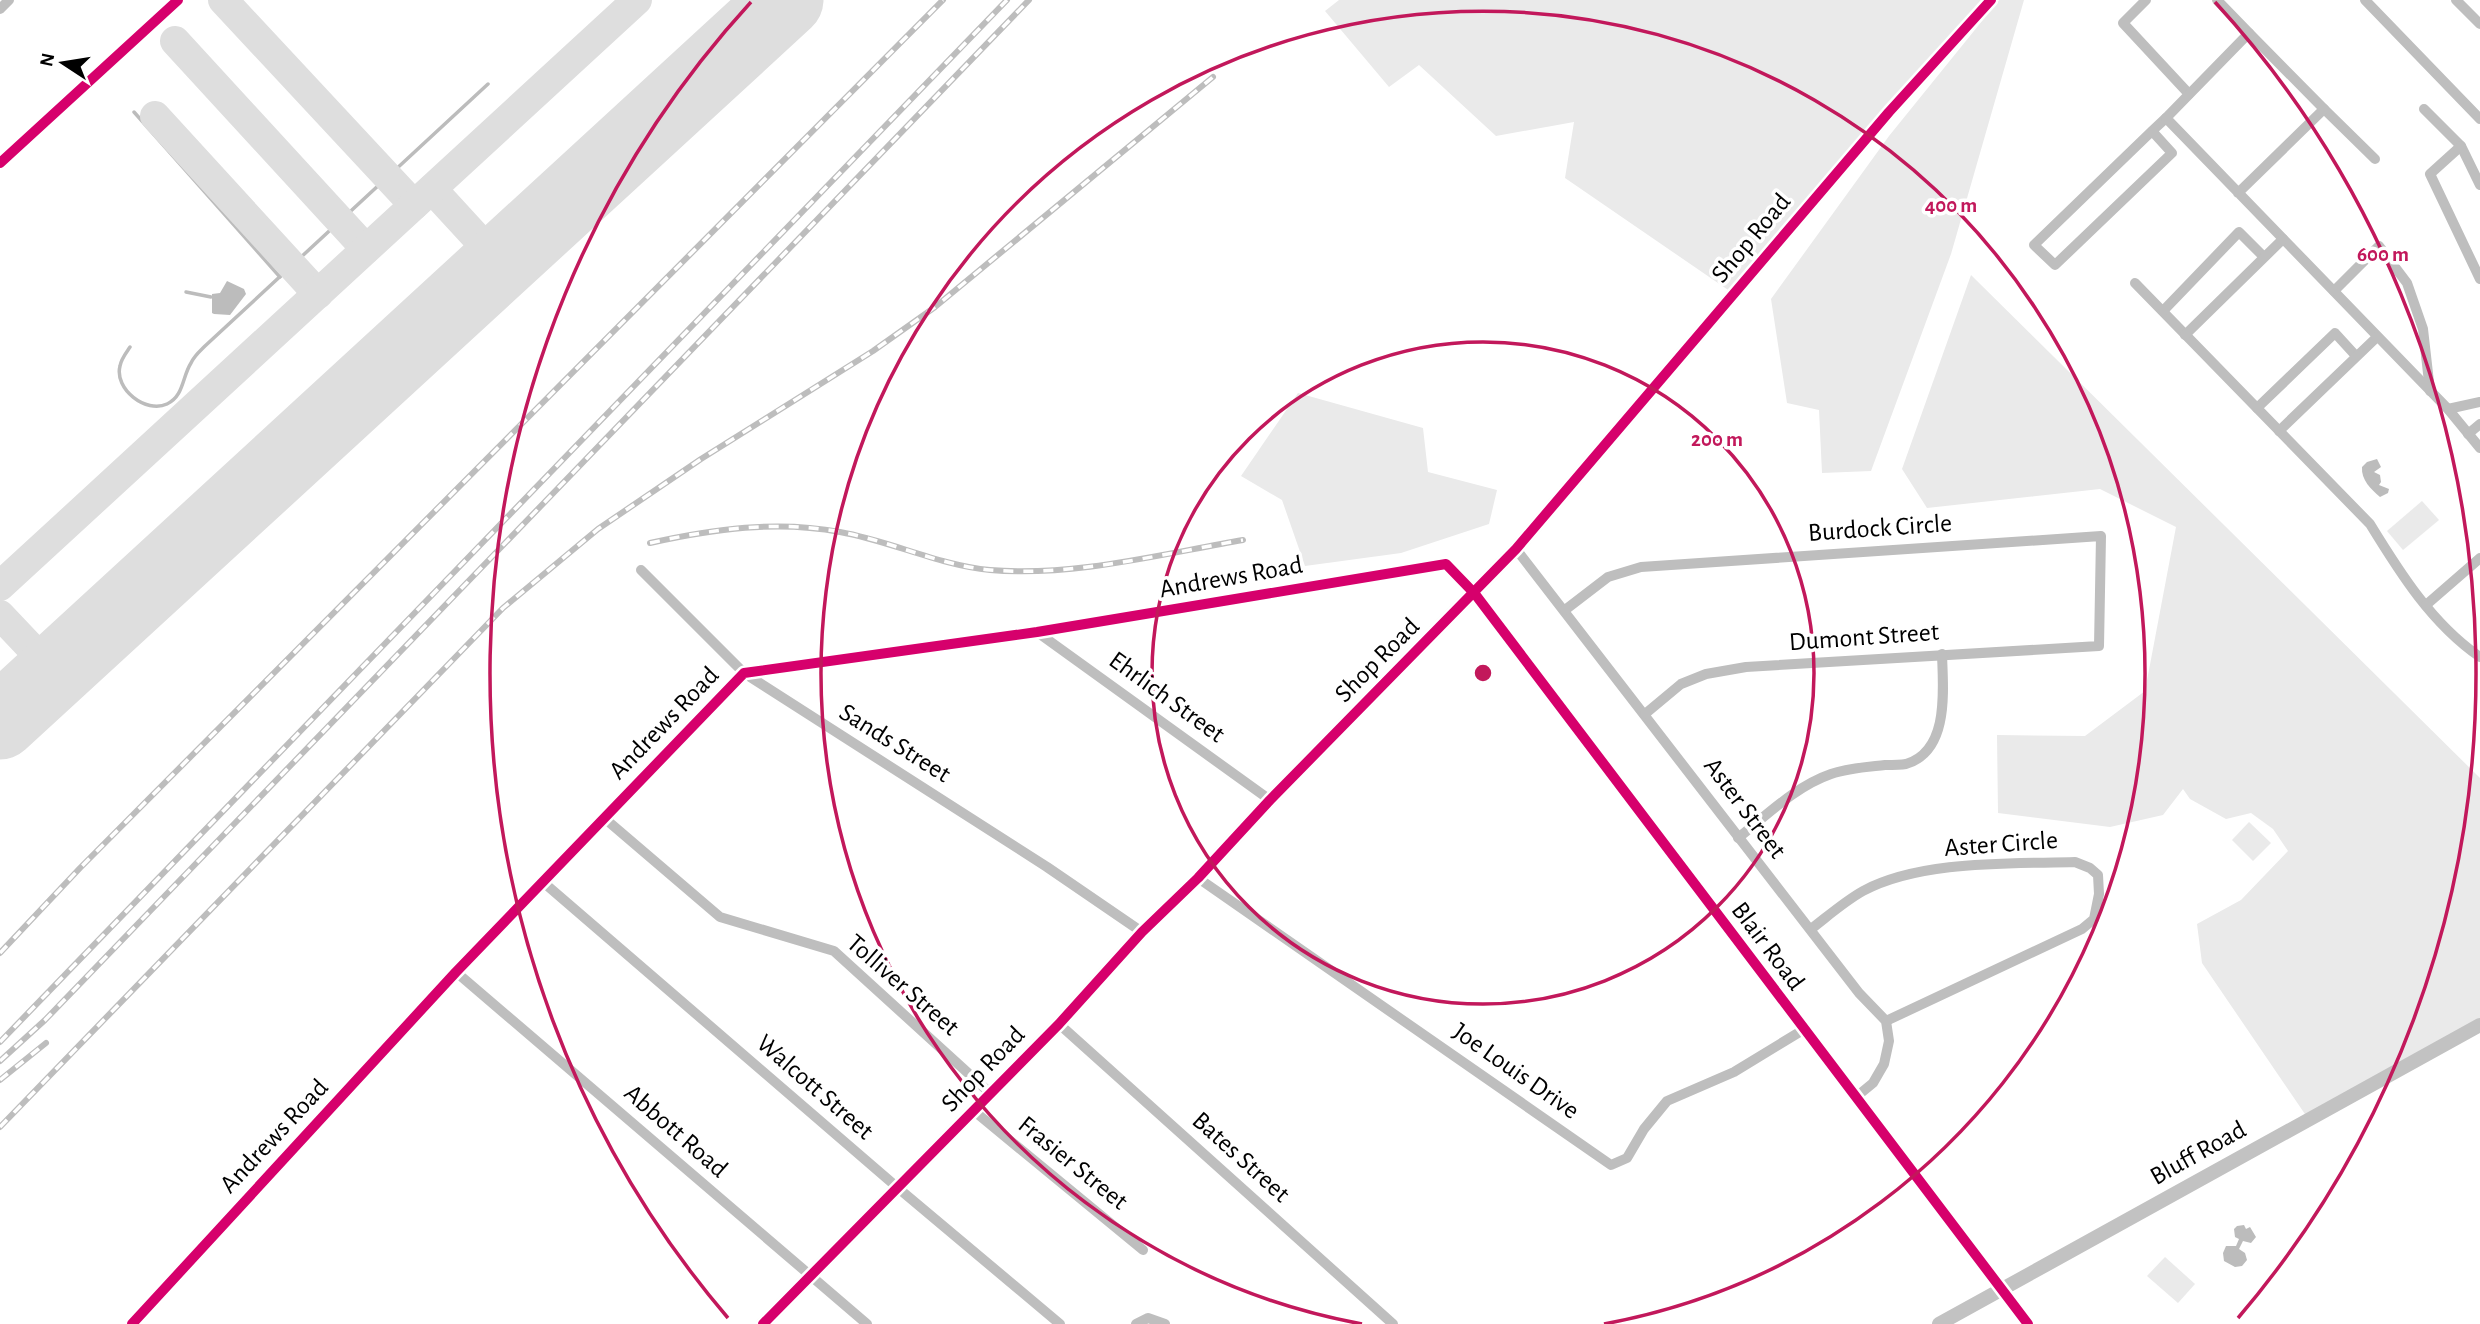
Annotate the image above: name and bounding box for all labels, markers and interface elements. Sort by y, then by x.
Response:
north arrow [28,28,98,98]
text: N [37,51,59,68]
street label: Shop Road [1706,188,1796,288]
text: 400 m [1925,195,1977,216]
text: 600 m [2357,244,2409,265]
text: 200 m [1691,429,1743,450]
street label: Burdock Circle [1807,510,1953,546]
street label: Andrews Road [1157,552,1305,602]
street label: Shop Road [1330,613,1424,707]
street label: Dumont Street [1788,619,1940,655]
street label: Ehrlich Street [1104,647,1230,747]
centre of rings [1471,661,1495,685]
street label: Andrews Road [604,662,724,784]
street label: Sands Street [835,699,955,787]
street label: Aster Street [1699,753,1791,863]
street label: Aster Circle [1943,827,2059,861]
street label: Blair Road [1727,897,1809,995]
street label: Tolliver Street [842,929,964,1041]
street label: Joe Louis Drive [1448,1018,1584,1124]
street label: Shop Road [936,1021,1030,1117]
street label: Walcott Street [752,1030,878,1144]
street label: Andrews Road [215,1074,333,1198]
street label: Abbott Road [620,1079,732,1183]
street label: Bates Street [1187,1107,1295,1207]
street label: Frasier Street [1013,1111,1133,1215]
street label: Bluff Road [2146,1116,2250,1190]

